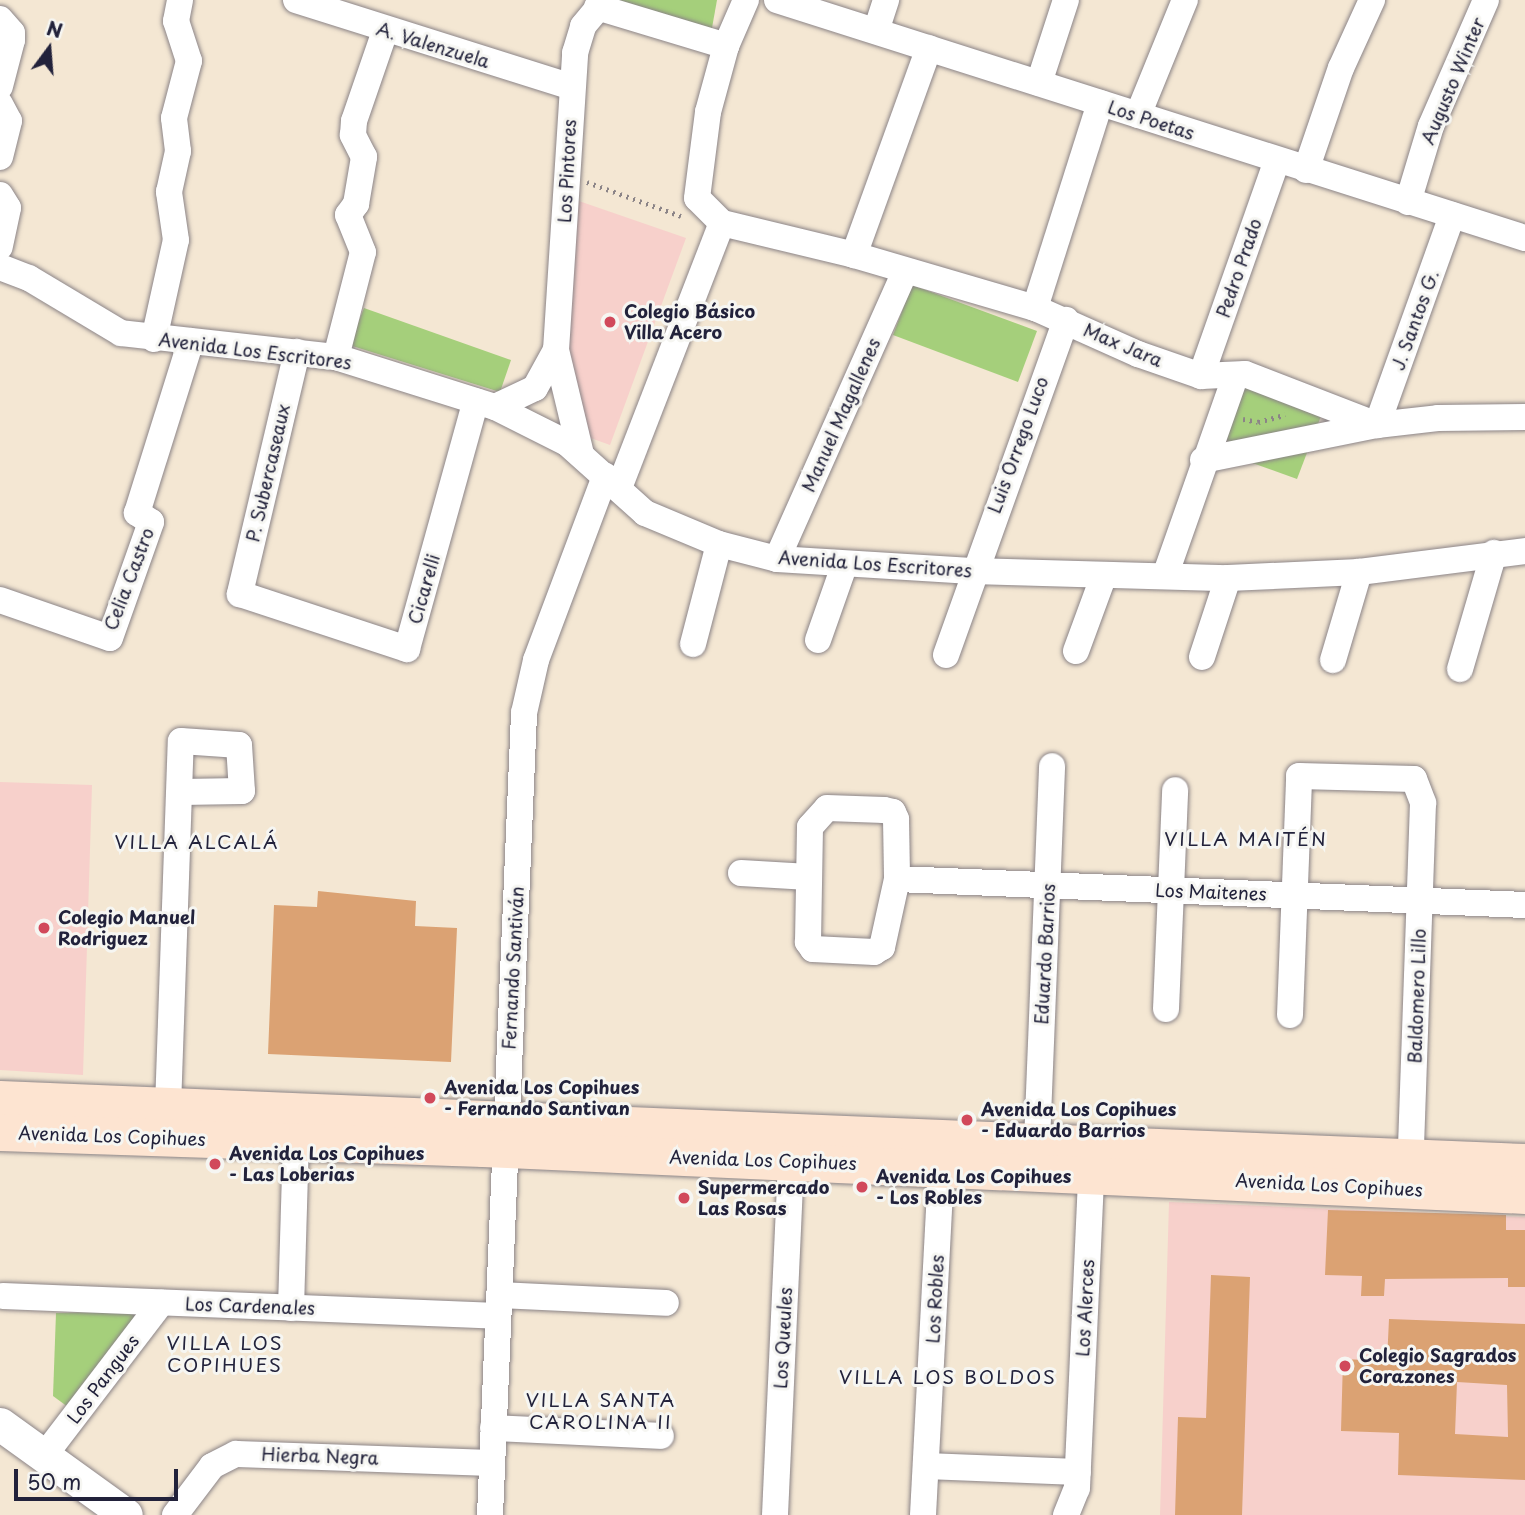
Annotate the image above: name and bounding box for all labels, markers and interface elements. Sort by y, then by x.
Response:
text: N [44,13,66,44]
north arrow [14,14,84,84]
street label: Augusto Winter [1416,14,1490,148]
street label: A. Valenzuela [375,18,491,72]
street label: Los Poetas [1105,96,1197,144]
street label: Los Pintores [553,118,581,224]
street label: Pedro Prado [1212,215,1266,321]
street label: J. Santos G. [1387,267,1443,373]
place label: Colegio Básico Villa Acero [624,301,757,344]
marker: Colegio Básico Villa Acero [602,314,618,330]
street label: Max Jara [1080,319,1166,371]
street label: Avenida Los Escritores [157,328,353,374]
street label: Manuel Magallenes [797,334,885,496]
street label: Luis Orrego Luco [983,373,1053,517]
street label: P. Subercaseaux [242,402,294,544]
street label: Celia Castro [99,524,159,634]
street label: Avenida Los Escritores [778,546,972,582]
street label: Cicarelli [404,551,444,627]
district label: VILLA MAITÉN [1167,828,1325,850]
district label: VILLA ALCALÁ [117,831,277,853]
street label: Los Maitenes [1154,879,1268,905]
street label: Eduardo Barrios [1031,884,1059,1024]
street label: Fernando Santiván [498,885,528,1051]
place label: Colegio Manuel Rodriguez [58,907,196,950]
marker: Colegio Manuel Rodriguez [36,920,52,936]
street label: Baldomero Lillo [1404,929,1430,1063]
place label: Avenida Los Copihues - Fernando Santivan [444,1077,639,1120]
marker: Avenida Los Copihues - Fernando Santivan [422,1090,438,1106]
place label: Avenida Los Copihues - Eduardo Barrios [981,1099,1176,1142]
marker: Avenida Los Copihues - Eduardo Barrios [959,1112,975,1128]
street label: Avenida Los Copihues [18,1122,206,1150]
place label: Avenida Los Copihues - Las Loberias [229,1143,424,1186]
street label: Avenida Los Copihues [669,1146,857,1174]
marker: Avenida Los Copihues - Las Loberias [207,1156,223,1172]
place label: Avenida Los Copihues - Los Robles [876,1166,1071,1208]
street label: Avenida Los Copihues [1235,1169,1423,1201]
place label: Supermercado Las Rosas [698,1177,829,1220]
marker: Avenida Los Copihues - Los Robles [854,1179,870,1195]
marker: Supermercado Las Rosas [676,1190,692,1206]
street label: Los Robles [922,1254,948,1344]
street label: Los Alerces [1072,1258,1098,1358]
street label: Los Queules [770,1286,796,1390]
street label: Los Cardenales [184,1293,316,1319]
street label: Los Pangues [62,1330,144,1428]
district label: VILLA LOS COPIHUES [168,1332,282,1376]
place label: Colegio Sagrados Corazones [1359,1345,1516,1388]
marker: Colegio Sagrados Corazones [1337,1358,1353,1374]
district label: VILLA LOS BOLDOS [842,1366,1054,1388]
district label: VILLA SANTA CAROLINA II [528,1389,674,1433]
street label: Hierba Negra [261,1443,379,1469]
scale bar [18,1456,182,1500]
text: 50 m [27,1465,81,1497]

